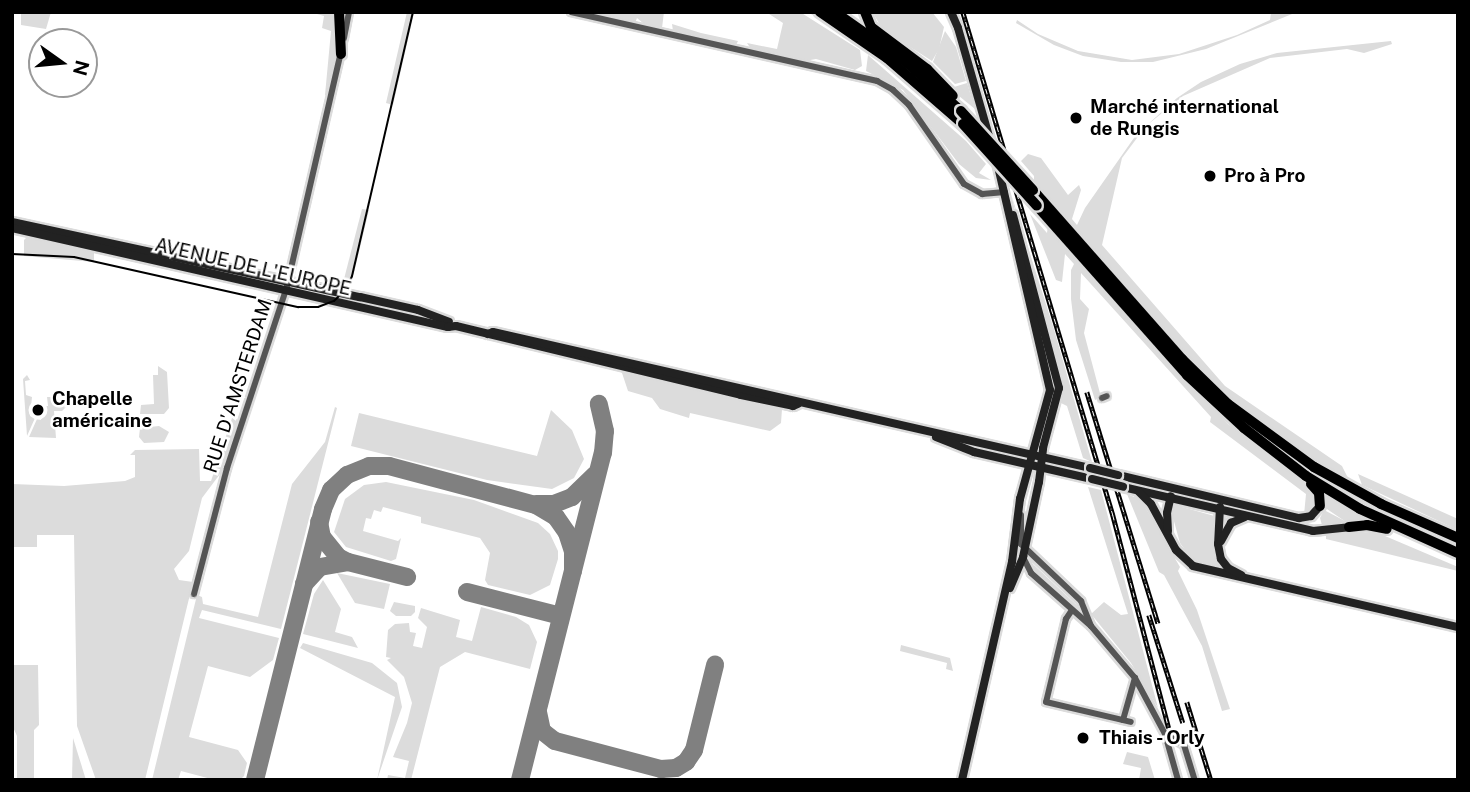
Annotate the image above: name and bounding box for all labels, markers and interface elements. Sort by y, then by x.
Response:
north arrow [28,28,98,98]
text: N [69,58,94,78]
place label: Marché international de Rungis [1090,96,1279,140]
marker: Marché international de Rungis [1068,110,1084,126]
place label: Pro à Pro [1224,165,1306,187]
marker: Pro à Pro [1202,168,1218,184]
street label: AVENUE DE L'EUROPE [153,233,353,301]
street label: RUE D'AMSTERDAM [199,296,277,476]
place label: Chapelle américaine [52,388,152,432]
marker: Chapelle américaine [30,402,46,418]
place label: Thiais - Orly [1099,727,1207,749]
marker: Thiais - Orly [1073,728,1093,748]

